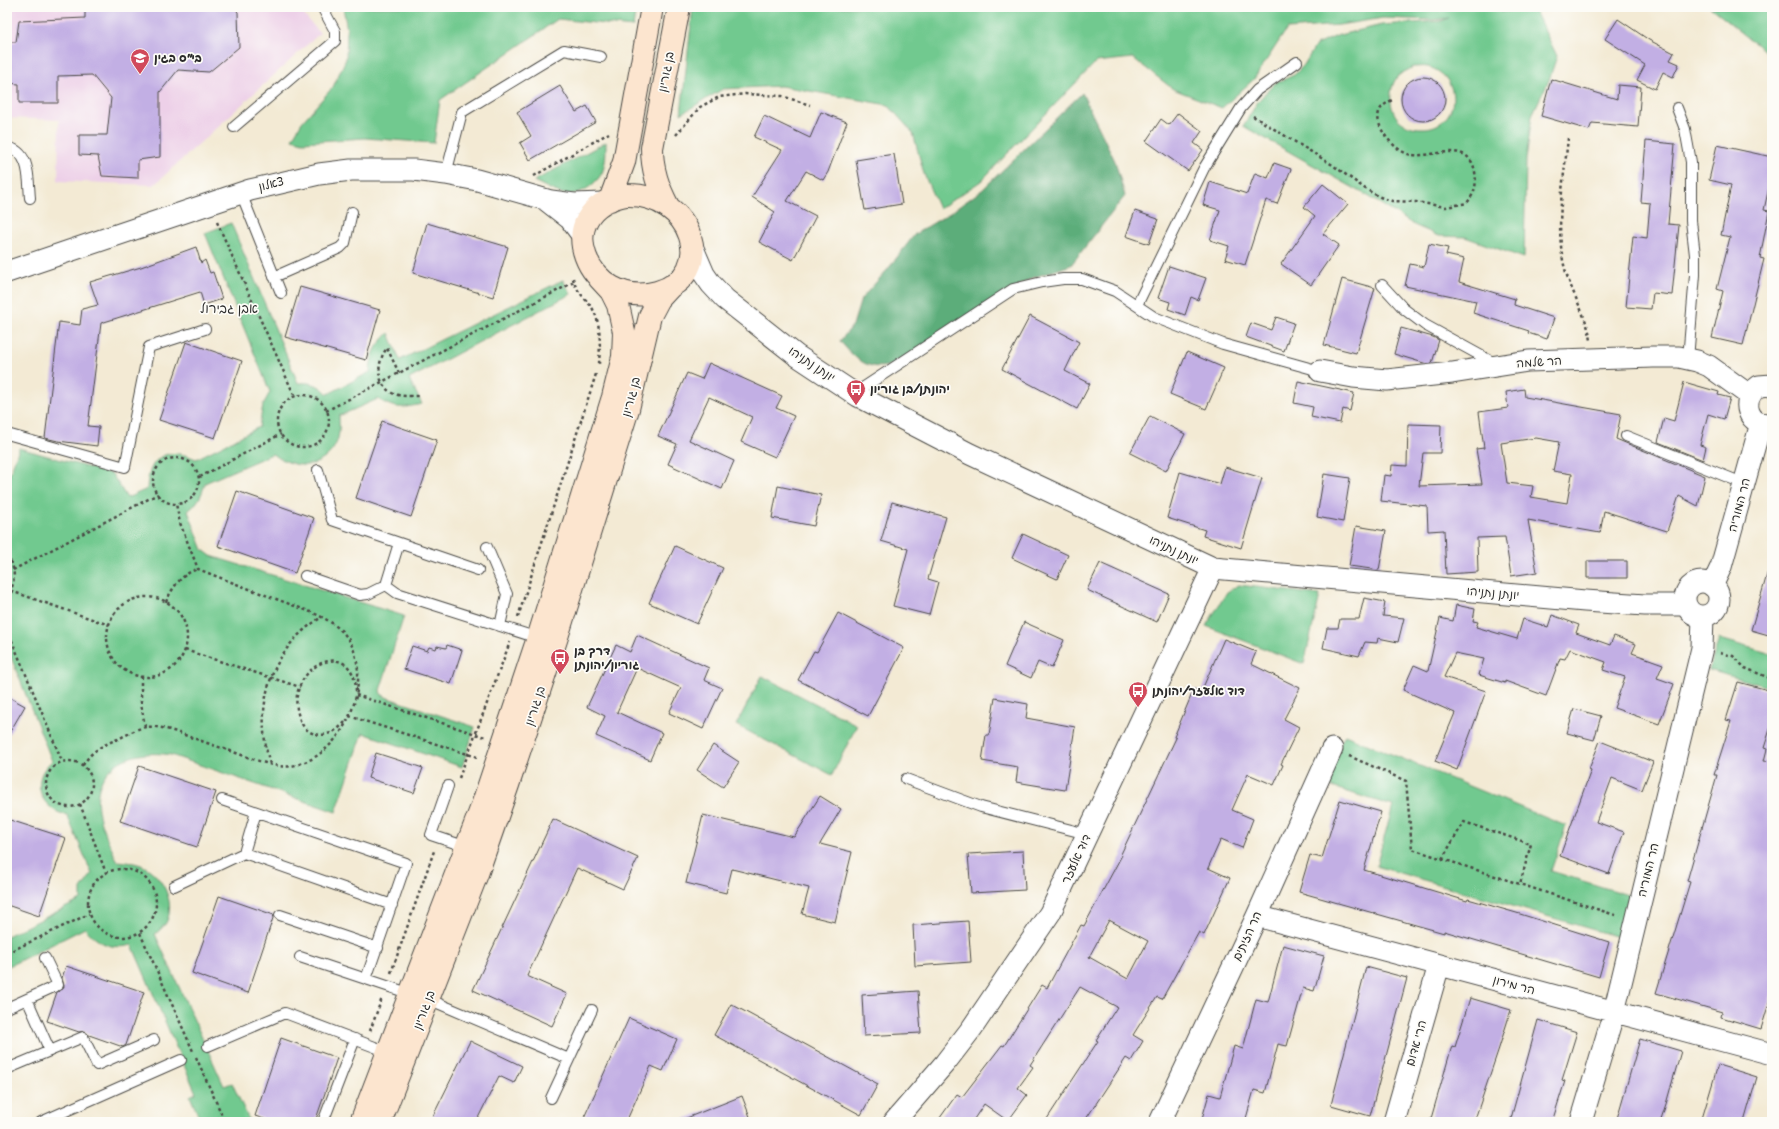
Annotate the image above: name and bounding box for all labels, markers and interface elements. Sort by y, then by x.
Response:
school or university icon: בי"ס בגין [129,47,151,75]
place label: בי"ס בגין [154,47,202,69]
street label: בן גוריון [651,50,681,94]
street label: צאלון [256,170,286,198]
district label: אבן גבירול [200,297,258,320]
street label: יונתן נתניהו [784,340,840,388]
street label: הר שלמה [1515,349,1563,375]
street label: בן גוריון [615,374,647,420]
bus stop icon: יהונתן/בן גוריון [845,378,867,406]
place label: יהונתן/בן גוריון [870,378,950,400]
street label: הר המוריה [1721,475,1757,535]
street label: יונתן נתניהו [1145,529,1203,571]
street label: יונתן נתניהו [1466,580,1520,606]
place label: דרך בן גוריון/יהונתן [574,640,639,676]
bus stop icon: דרך בן גוריון/יהונתן [549,647,571,675]
bus stop icon: דוד אלעזר/יהונתן [1127,680,1149,708]
place label: דוד אלעזר/יהונתן [1152,680,1245,702]
street label: בן גוריון [518,683,552,729]
street label: דוד אלעזר [1055,830,1097,888]
street label: הר המוריה [1631,841,1665,899]
street label: הר הזיתים [1226,907,1268,965]
street label: הר מירון [1490,969,1538,1001]
street label: בן גוריון [406,987,442,1033]
street label: הרי אדום [1399,1017,1433,1069]

